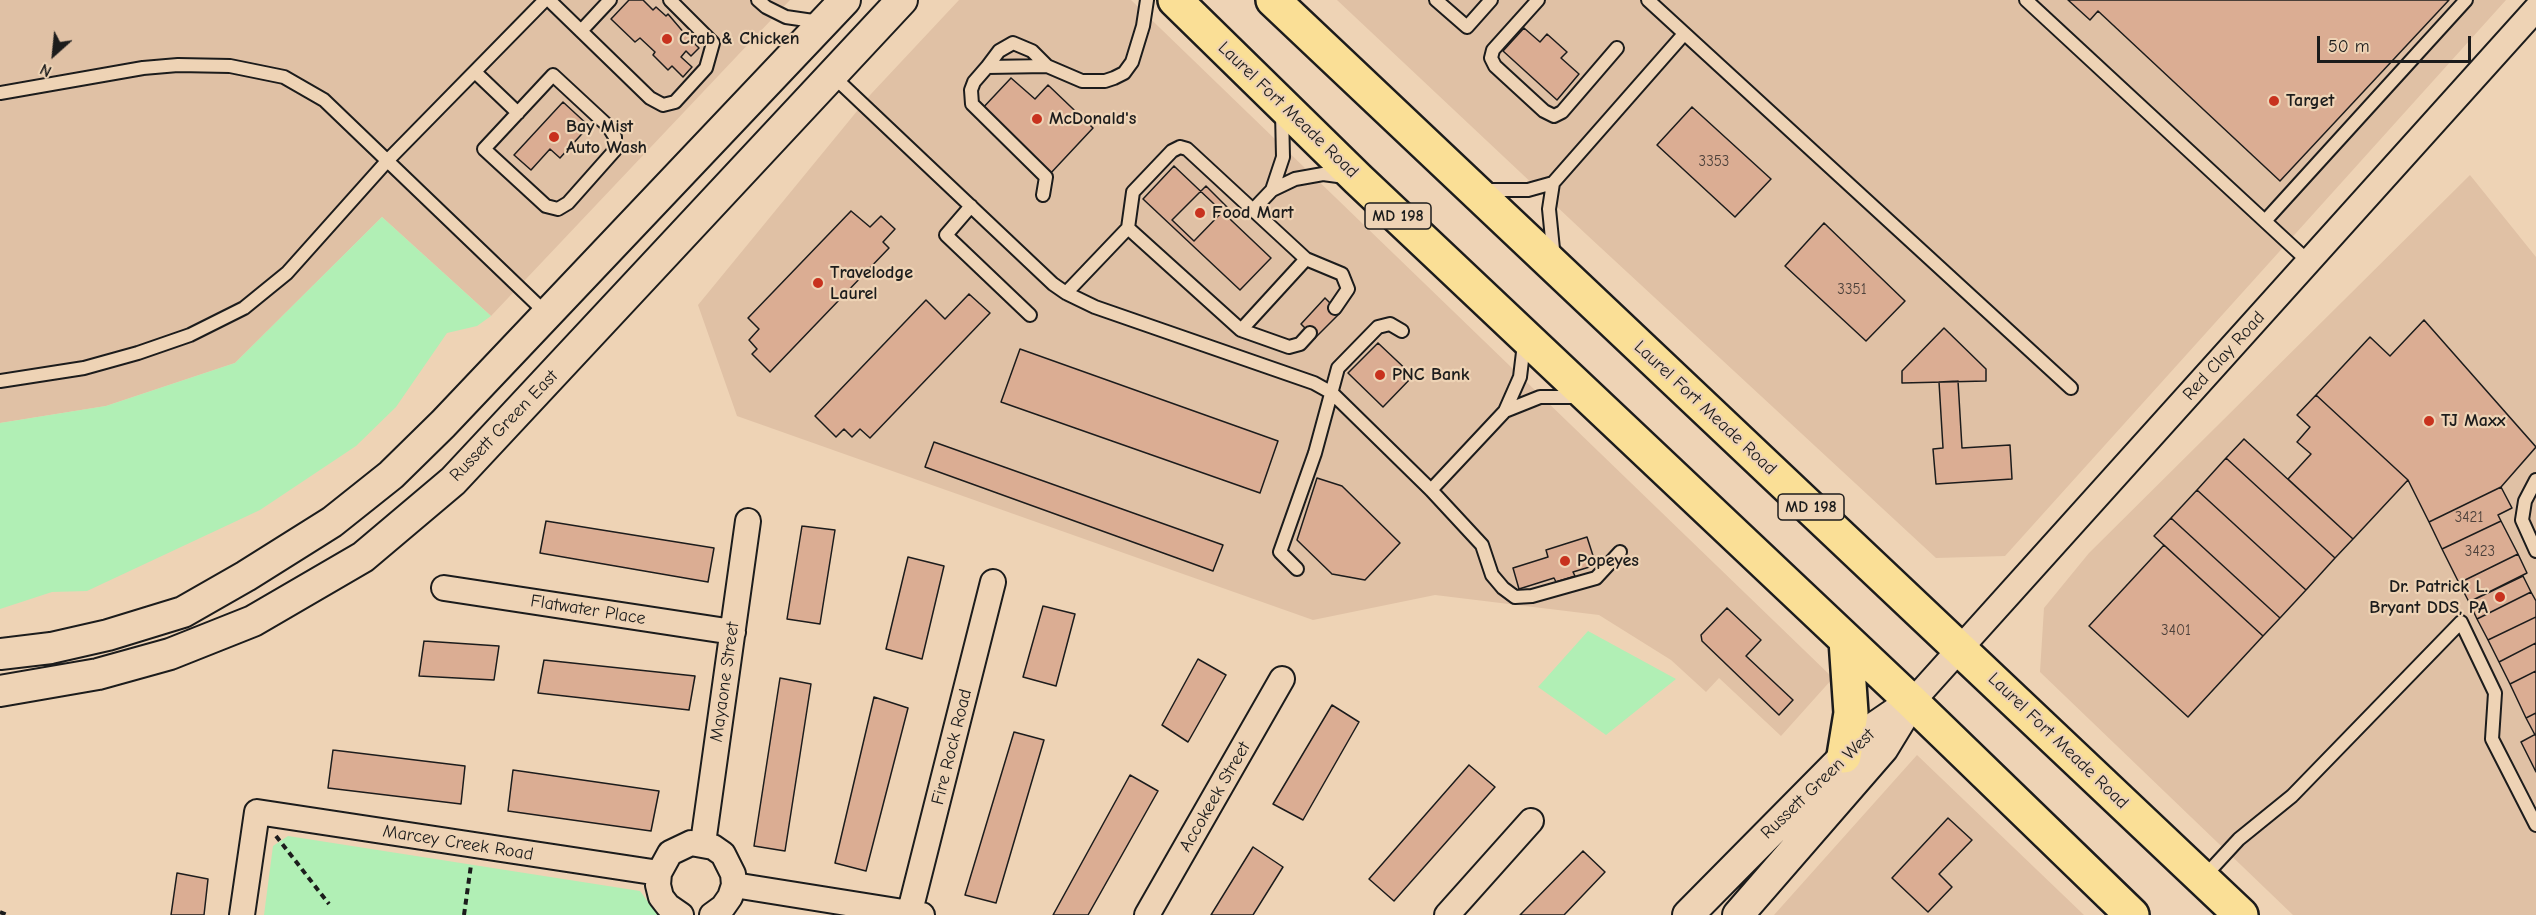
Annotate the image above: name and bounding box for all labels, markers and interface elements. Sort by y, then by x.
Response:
north arrow [24,24,84,84]
scale bar [2320,24,2474,62]
place label: Crab & Chicken [679,28,799,50]
marker: Crab & Chicken [660,32,674,46]
text: 50 m [2328,36,2370,57]
street label: Laurel Fort Meade Road [1213,37,1363,183]
text: N [37,60,55,80]
place label: Target [2286,90,2334,112]
marker: Target [2267,94,2281,108]
place label: McDonald's [1049,108,1136,130]
marker: McDonald's [1030,112,1044,126]
place label: Bay Mist Auto Wash [566,116,647,158]
marker: Bay Mist Auto Wash [547,130,561,144]
house number: 3353 [1699,153,1729,171]
place label: Food Mart [1212,202,1294,224]
road number: MD 198 [1365,203,1431,229]
marker: Food Mart [1193,206,1207,220]
place label: Travelodge Laurel [830,262,913,304]
marker: Travelodge Laurel [811,276,825,290]
house number: 3351 [1837,281,1867,299]
street label: Red Clay Road [2178,307,2270,405]
street label: Laurel Fort Meade Road [1629,336,1781,480]
place label: PNC Bank [1392,364,1470,386]
street label: Russett Green East [445,366,563,486]
marker: PNC Bank [1373,368,1387,382]
place label: TJ Maxx [2441,410,2506,432]
marker: TJ Maxx [2422,414,2436,428]
road number: MD 198 [1778,494,1844,520]
house number: 3421 [2455,509,2483,527]
house number: 3423 [2465,543,2495,561]
place label: Popeyes [1577,550,1639,572]
marker: Popeyes [1558,554,1572,568]
place label: Dr. Patrick L. Bryant DDS, PA [2369,576,2488,618]
street label: Flatwater Place [529,590,647,630]
marker: Dr. Patrick L. Bryant DDS, PA [2493,590,2507,604]
street label: Mayaone Street [706,621,744,743]
house number: 3401 [2161,622,2191,640]
street label: Laurel Fort Meade Road [1983,668,2133,814]
street label: Fire Rock Road [927,687,977,807]
street label: Russett Green West [1757,724,1879,844]
street label: Accokeek Street [1175,738,1255,856]
street label: Marcey Creek Road [381,820,535,866]

